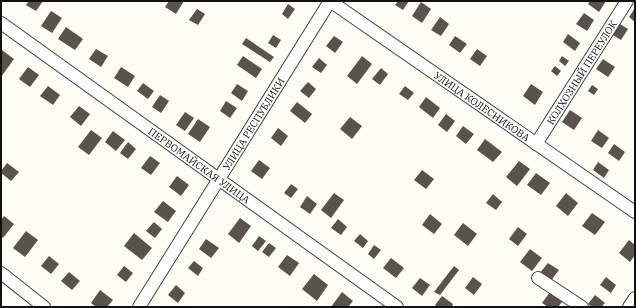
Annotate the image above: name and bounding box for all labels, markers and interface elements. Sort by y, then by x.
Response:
street label: КОЛХОЗНЫЙ ПЕРЕУЛОК [544,18,620,127]
street label: УЛИЦА КОЛЕСНИКОВА [431,69,532,144]
street label: УЛИЦА РЕСПУБЛИКИ [220,75,288,173]
street label: ПЕРВОМАЙСКАЯ УЛИЦА [145,125,253,207]

